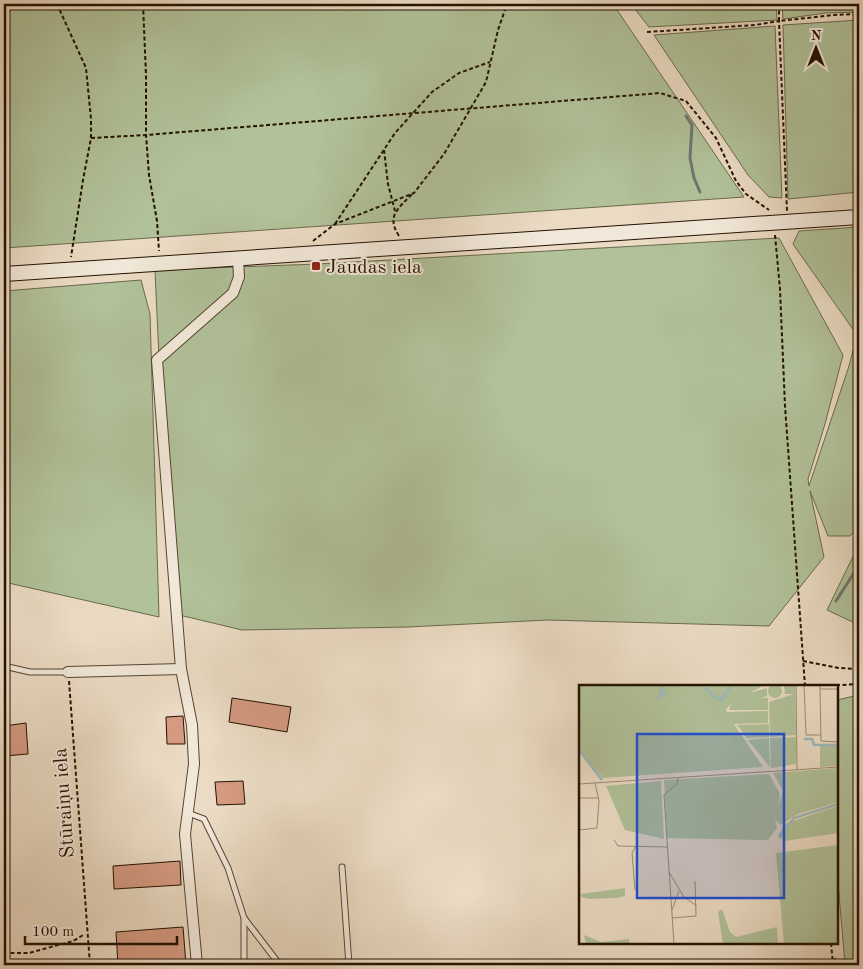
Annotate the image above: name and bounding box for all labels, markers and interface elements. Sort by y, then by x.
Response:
north arrow [790,22,840,72]
text: N [811,29,822,43]
place label: Jaudas iela [326,258,422,278]
marker: Jaudas iela [310,260,322,272]
inset map [579,685,838,944]
street label: Stūraiņu iela [51,747,79,859]
scale bar [25,914,178,946]
text: 100 m [32,925,74,940]

